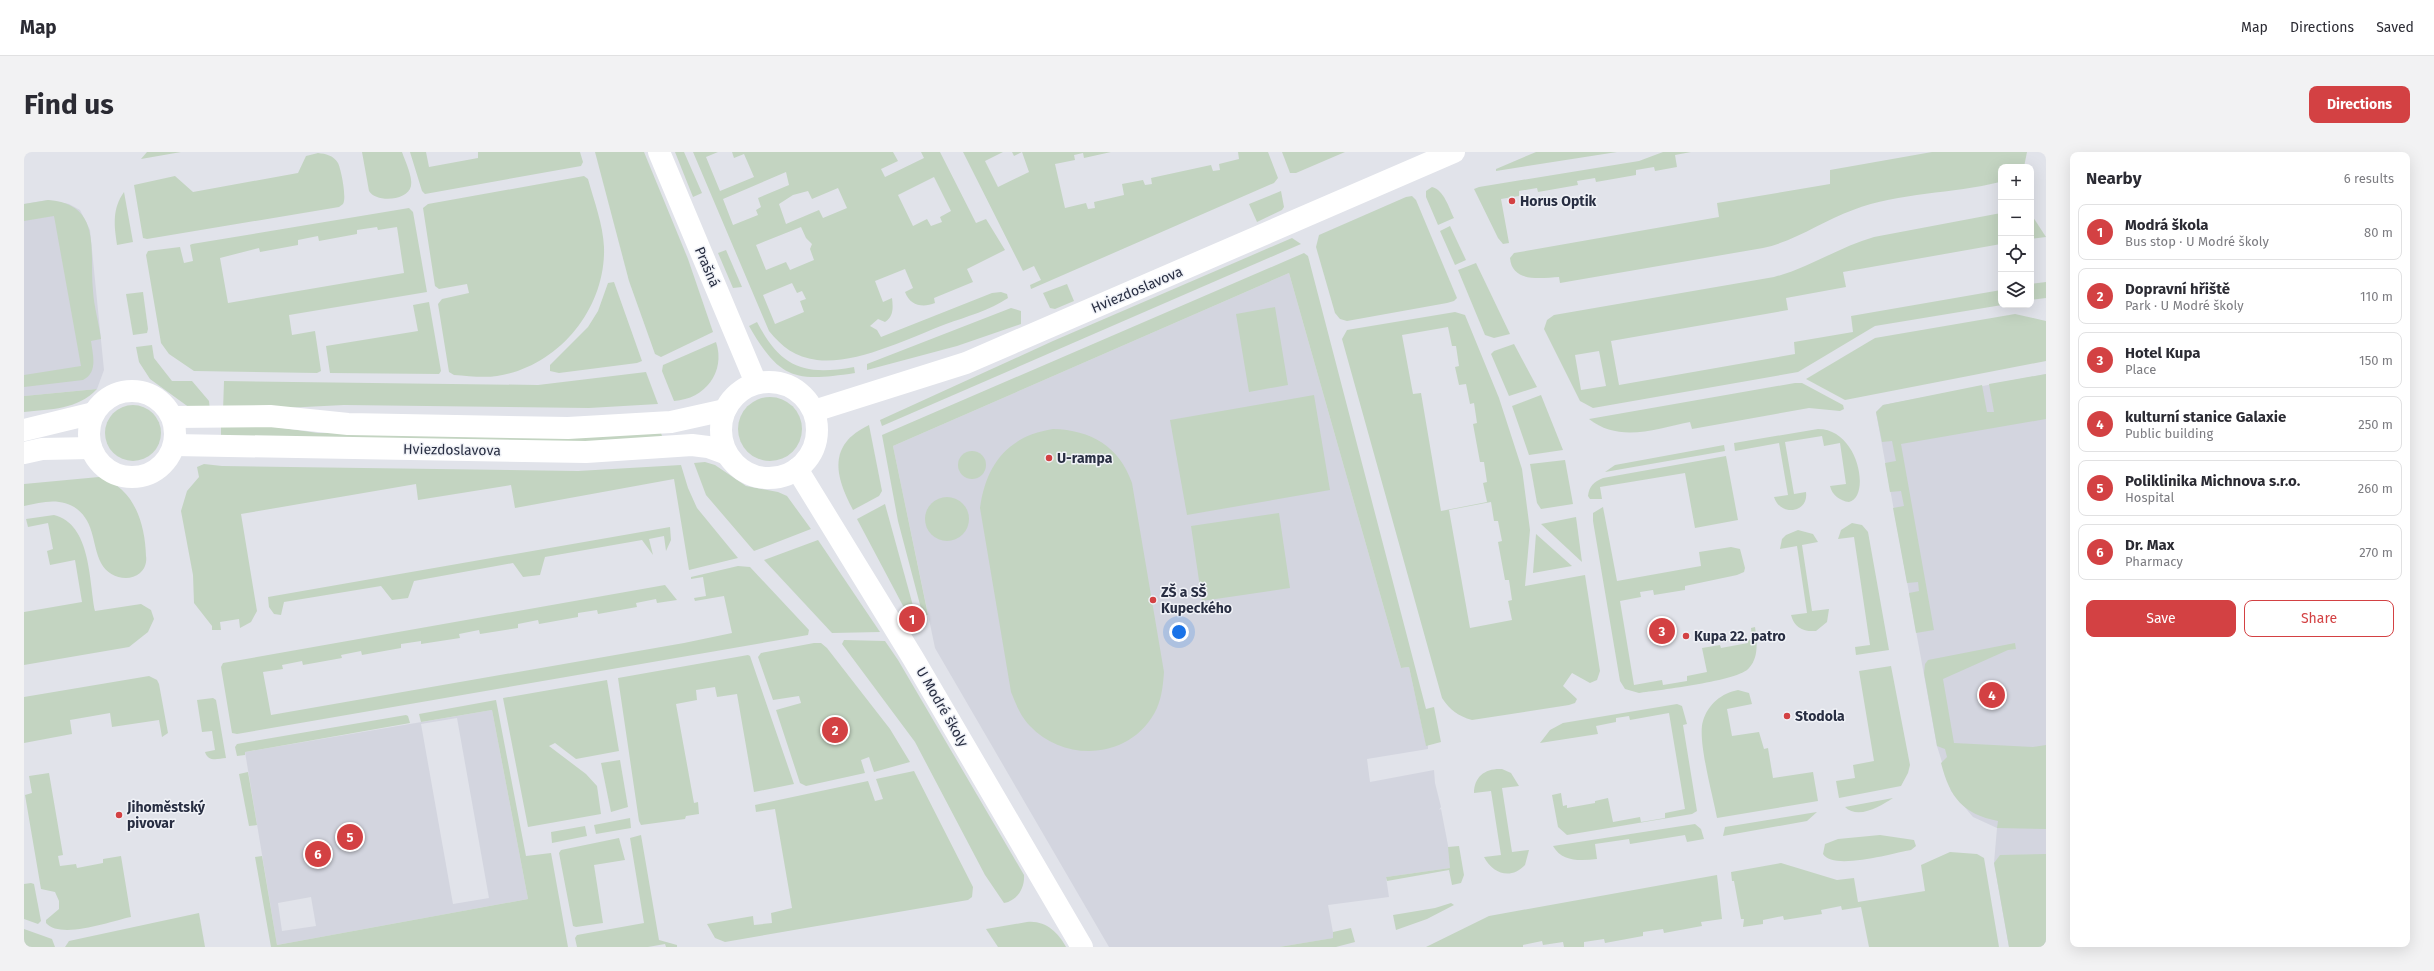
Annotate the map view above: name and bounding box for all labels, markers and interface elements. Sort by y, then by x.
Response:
text: Map [20,16,57,39]
text: Map [2241,19,2268,36]
text: Directions [2290,19,2354,36]
text: Saved [2376,19,2414,36]
button: Directions [2309,86,2410,123]
text: Find us [24,88,114,121]
map controls [1998,164,2034,308]
button: + [1998,164,2034,200]
text: Nearby [2086,168,2141,189]
text: 6 results [2344,171,2394,186]
place label: Horus Optik [1520,193,1597,210]
marker: Horus Optik [1507,196,1517,206]
button: − [1998,200,2034,236]
text: Modrá škola [2125,216,2209,234]
text: 1 [2097,225,2103,240]
text: 80 m [2364,225,2393,240]
text: Bus stop · U Modré školy [2125,234,2269,249]
button: locate [1998,236,2034,272]
street label: Prašná [691,244,723,290]
street label: Hviezdoslavova [1089,263,1185,317]
button: layers [1998,272,2034,308]
text: Dopravní hřiště [2125,280,2230,298]
text: 2 [2097,289,2103,304]
text: 110 m [2360,289,2393,304]
text: Park · U Modré školy [2125,298,2244,313]
text: Hotel Kupa [2125,344,2200,362]
text: 3 [2097,353,2103,368]
text: 150 m [2359,353,2393,368]
text: Place [2125,362,2156,377]
text: kulturní stanice Galaxie [2125,408,2286,426]
text: 4 [2096,417,2104,432]
text: 250 m [2358,417,2393,432]
text: Public building [2125,426,2213,441]
street label: Hviezdoslavova [403,441,501,459]
place label: U-rampa [1057,450,1113,467]
marker: U-rampa [1044,453,1054,463]
text: Poliklinika Michnova s.r.o. [2125,472,2300,490]
text: 5 [2097,481,2103,496]
text: 260 m [2358,481,2393,496]
text: Hospital [2125,490,2174,505]
text: Dr. Max [2125,536,2174,554]
text: 6 [2096,545,2104,560]
text: 270 m [2359,545,2393,560]
text: Pharmacy [2125,554,2183,569]
place label: ZŠ a SŠ Kupeckého [1161,583,1232,617]
marker: ZŠ a SŠ Kupeckého [1148,595,1158,605]
button: Save [2086,600,2236,637]
button: Share [2244,600,2394,637]
pin: 1 [899,604,925,634]
pin: 3 [1649,616,1675,646]
your location [1169,622,1189,642]
place label: Kupa 22. patro [1694,628,1786,645]
marker: Kupa 22. patro [1681,631,1691,641]
street label: U Modré školy [912,664,972,750]
pin: 4 [1979,680,2005,710]
place label: Stodola [1795,708,1845,725]
marker: Stodola [1782,711,1792,721]
pin: 2 [822,715,848,745]
place label: Jihoměstský pivovar [126,799,206,832]
marker: Jihoměstský pivovar [114,810,124,820]
pin: 5 [337,822,363,852]
pin: 6 [305,839,331,869]

